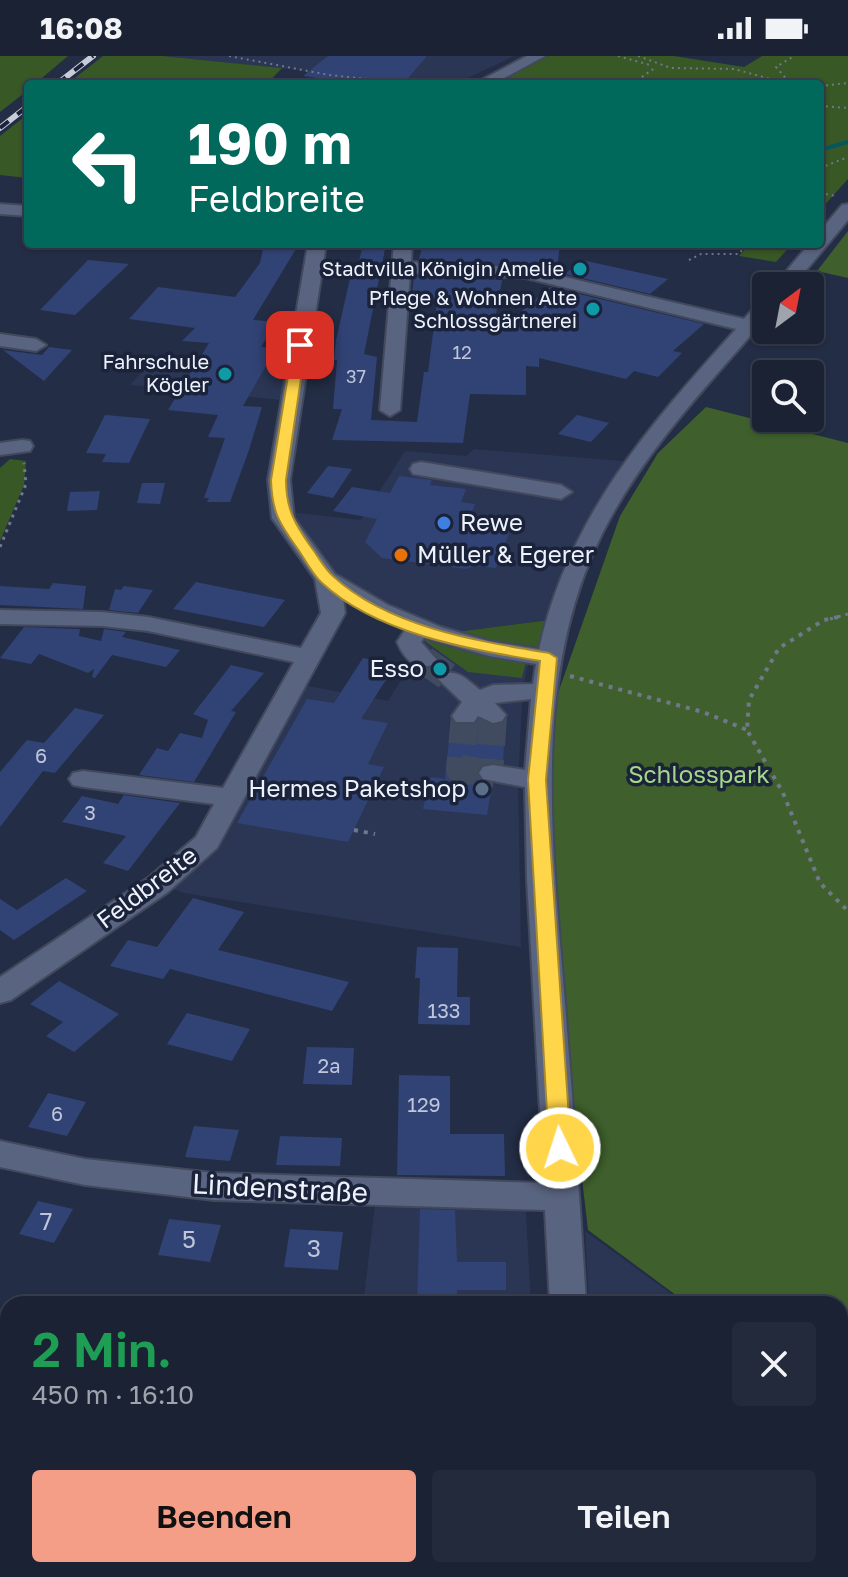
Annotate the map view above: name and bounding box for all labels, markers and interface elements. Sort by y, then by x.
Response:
text: 16:08 [40,10,123,46]
text: 190 m [188,109,352,176]
icon: left [56,112,160,216]
text: Feldbreite [188,177,365,220]
place label: Stadtvilla Königin Amelie [322,256,564,280]
marker: Stadtvilla Königin Amelie [571,260,589,278]
north arrow [752,272,824,344]
map controls [752,272,824,432]
place label: Pflege & Wohnen Alte Schlossgärtnerei [369,285,577,332]
marker: Pflege & Wohnen Alte Schlossgärtnerei [584,300,602,318]
pin [266,311,334,379]
icon: arrive [278,323,322,367]
house number: 12 [452,341,472,363]
place label: Fahrschule Kögler [102,349,209,396]
button: search [752,360,824,432]
marker: Fahrschule Kögler [216,365,234,383]
house number: 37 [346,365,366,387]
place label: Rewe [460,507,523,536]
marker: Rewe [435,514,453,532]
place label: Müller & Egerer [417,539,594,568]
marker: Müller & Egerer [392,546,410,564]
place label: Esso [370,653,424,682]
marker: Esso [431,660,449,678]
house number: 6 [35,743,47,767]
park label: Schlosspark [628,759,770,788]
place label: Hermes Paketshop [248,773,466,802]
marker: Hermes Paketshop [473,780,491,798]
house number: 3 [84,800,96,824]
street label: Feldbreite [90,840,202,934]
house number: 133 [427,998,461,1022]
house number: 2a [318,1053,340,1077]
house number: 129 [407,1092,441,1116]
house number: 6 [51,1101,63,1125]
position arrow [518,1106,602,1190]
street label: Lindenstraße [191,1166,369,1209]
house number: 7 [40,1206,52,1235]
house number: 5 [182,1224,196,1253]
house number: 3 [307,1233,321,1262]
text: 2 Min. [32,1320,172,1378]
button: close [732,1322,816,1406]
text: 450 m · 16:10 [32,1379,194,1410]
button: Beenden [32,1470,416,1562]
button: Teilen [432,1470,816,1562]

